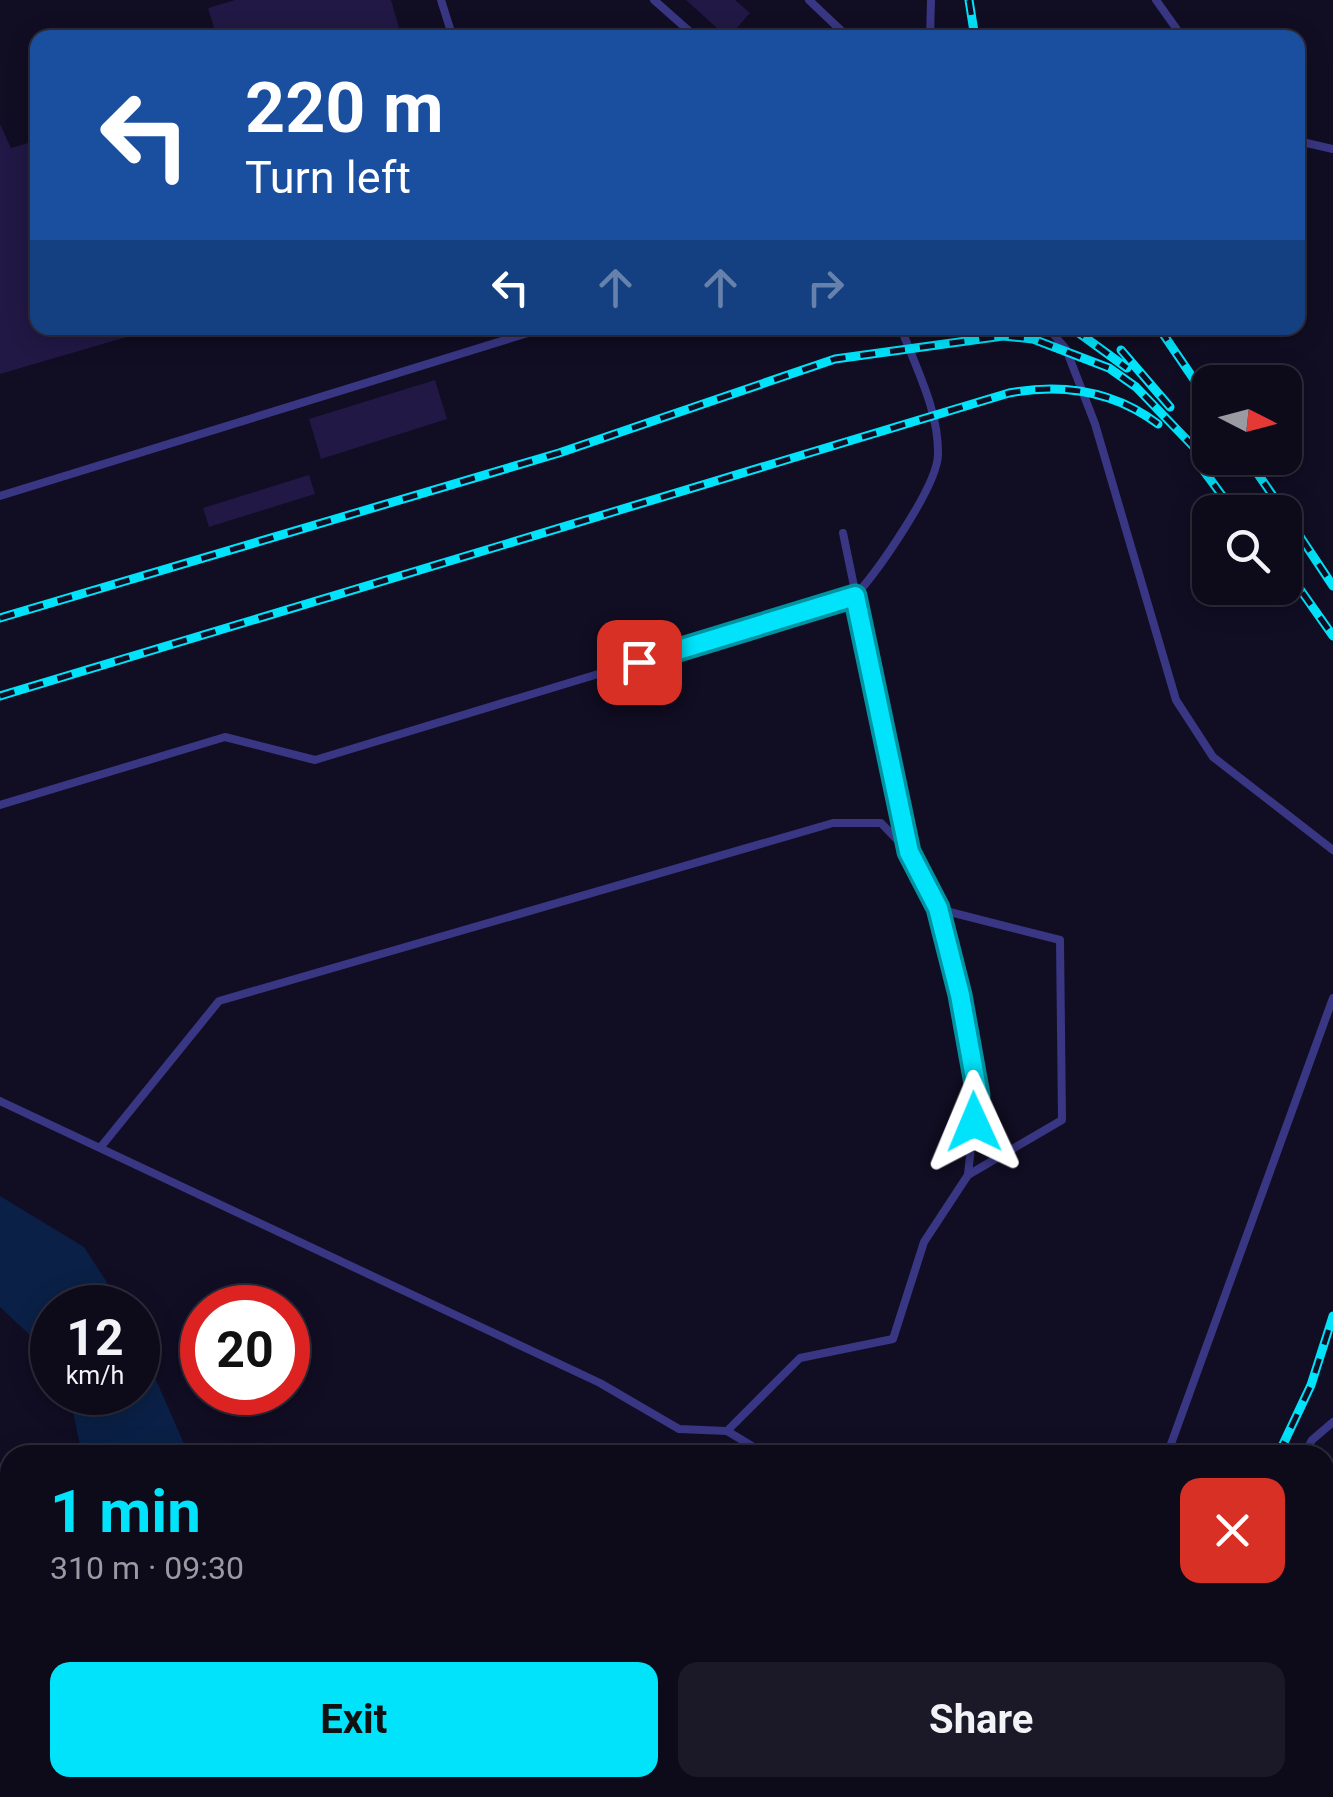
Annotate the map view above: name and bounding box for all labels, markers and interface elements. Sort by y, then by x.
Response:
text: 220 m [245,67,444,149]
icon: left [80,70,210,200]
text: Turn left [245,151,411,204]
icon: left [483,260,538,315]
icon: ahead [588,260,643,315]
icon: ahead [693,260,748,315]
icon: right [798,260,853,315]
north arrow [1192,365,1302,475]
map controls [1192,365,1302,605]
button: search [1192,495,1302,605]
pin [597,620,682,705]
icon: arrive [612,635,667,690]
position arrow [922,1070,1026,1174]
speed limit sign: 20 [180,1285,310,1415]
text: 12 [66,1309,124,1367]
text: km/h [66,1361,124,1390]
text: 1 min [50,1476,201,1547]
button: close [1180,1478,1285,1583]
text: 310 m · 09:30 [50,1549,244,1587]
button: Exit [50,1662,658,1777]
button: Share [678,1662,1285,1777]

